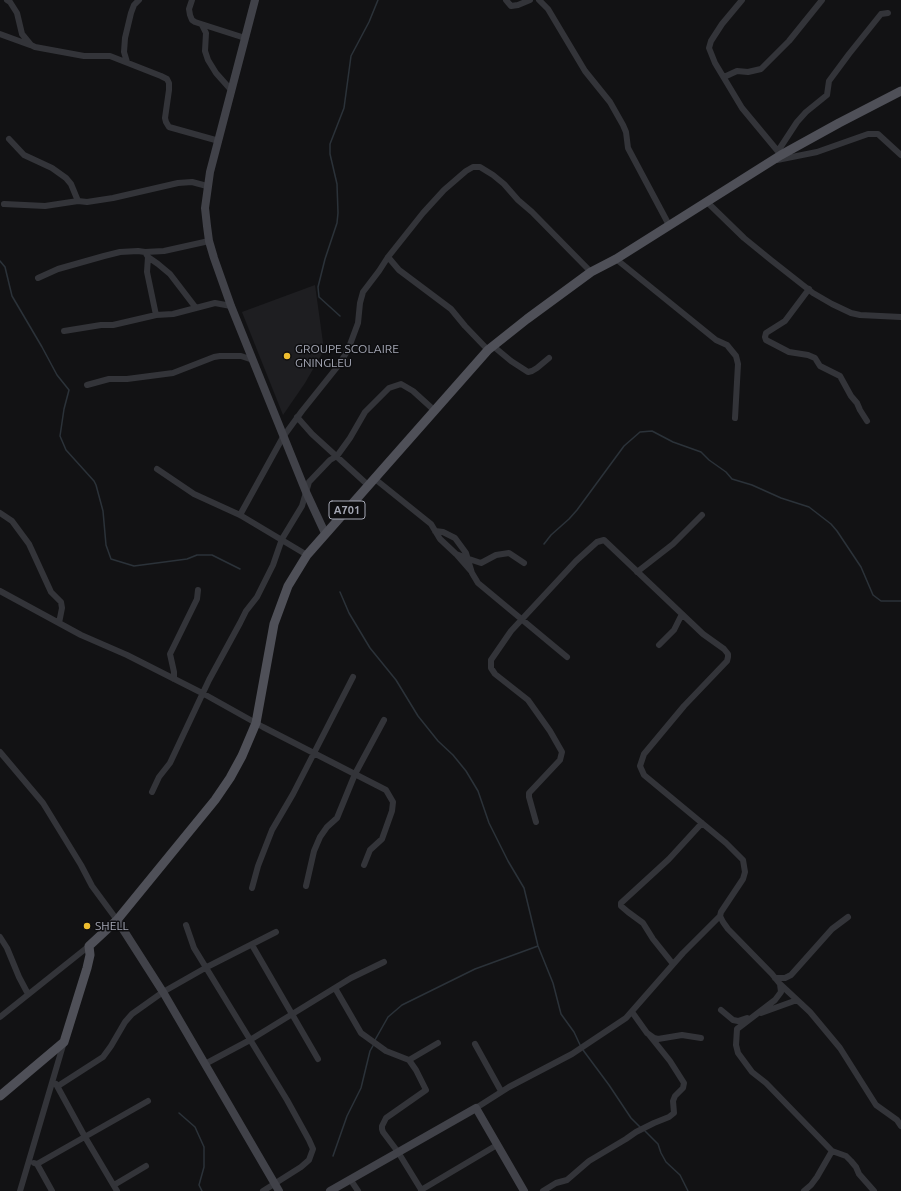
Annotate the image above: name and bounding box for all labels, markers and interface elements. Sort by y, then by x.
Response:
place label: GROUPE SCOLAIRE GNINGLEU [295,342,399,370]
marker: GROUPE SCOLAIRE GNINGLEU [282,351,292,361]
road number: A701 [329,501,365,519]
place label: SHELL [95,919,129,933]
marker: SHELL [82,921,92,931]

